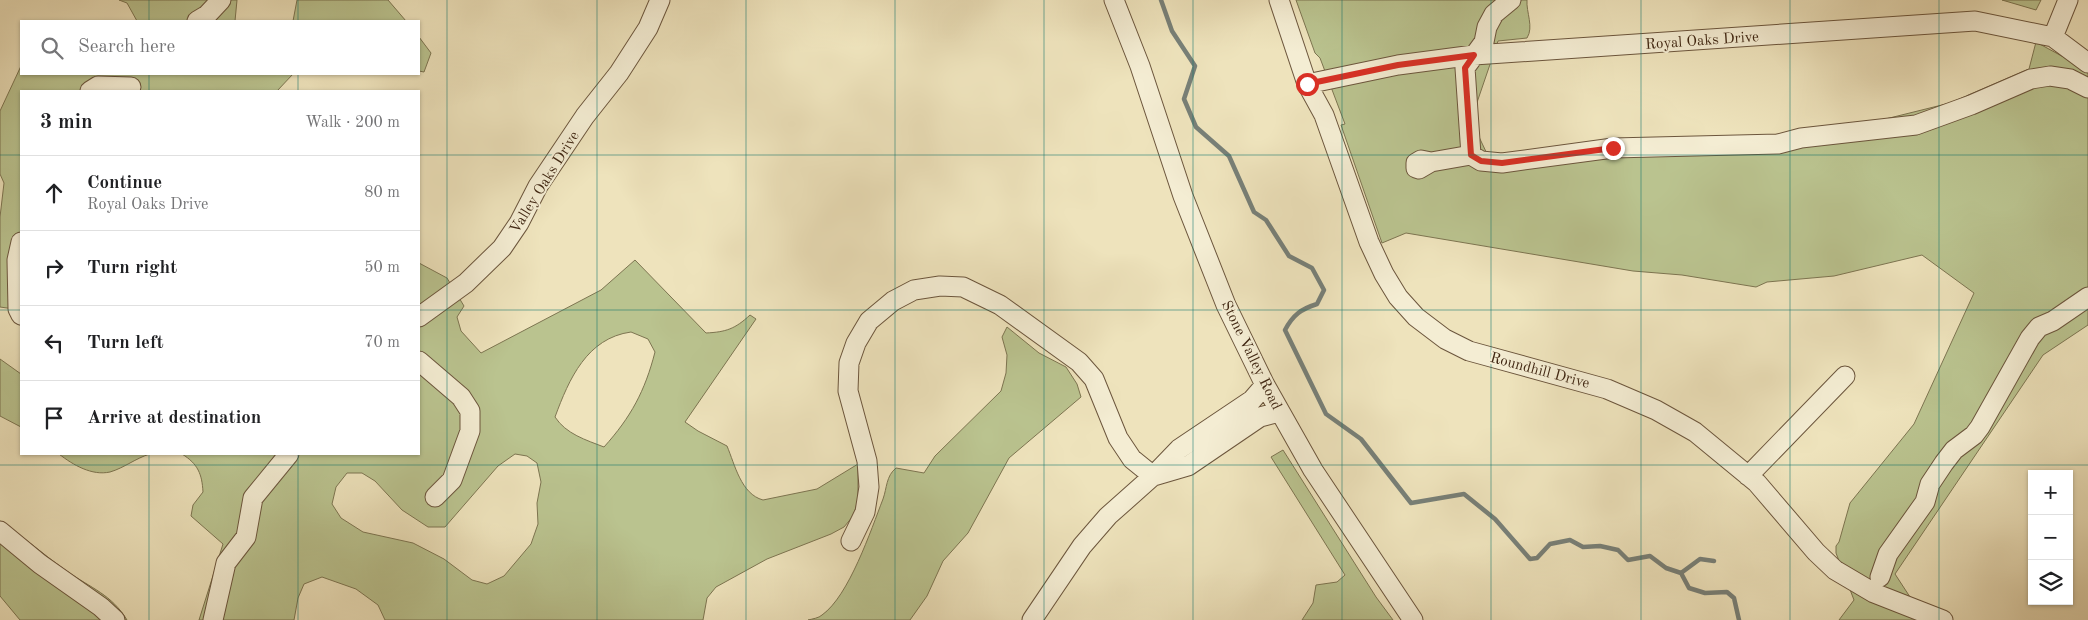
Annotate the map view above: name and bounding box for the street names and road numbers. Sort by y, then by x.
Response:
street label: Royal Oaks Drive [1645,30,1759,53]
street label: Valley Oaks Drive [508,129,583,237]
street label: Stone Valley Road [1218,299,1284,413]
street label: Roundhill Drive [1488,351,1591,392]

